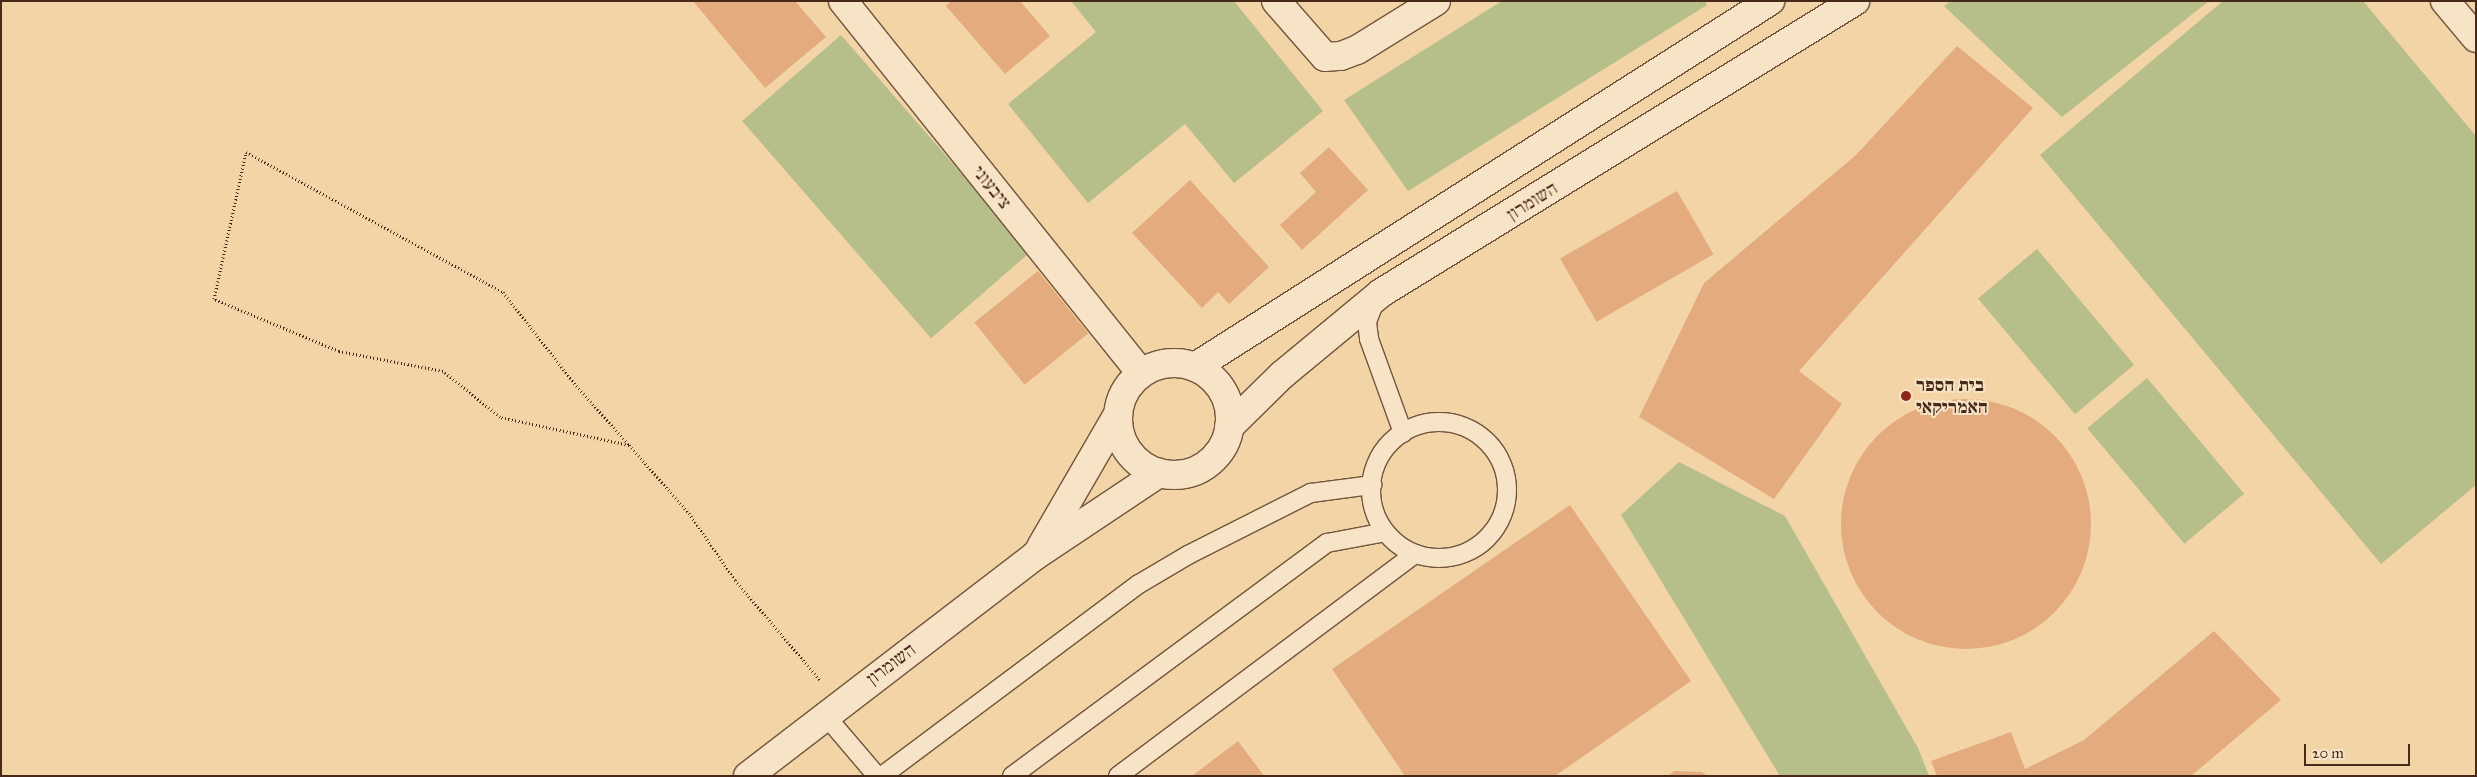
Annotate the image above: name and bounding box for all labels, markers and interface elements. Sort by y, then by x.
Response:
street label: ציבעוני [968,161,1016,213]
street label: השומרון [1502,177,1562,225]
place label: בית הספר האמריקאי [1916,374,1988,418]
marker: בית הספר האמריקאי [1900,390,1912,402]
street label: השומרון [862,638,920,690]
scale bar [2307,734,2413,766]
text: 20 m [2312,744,2344,762]

